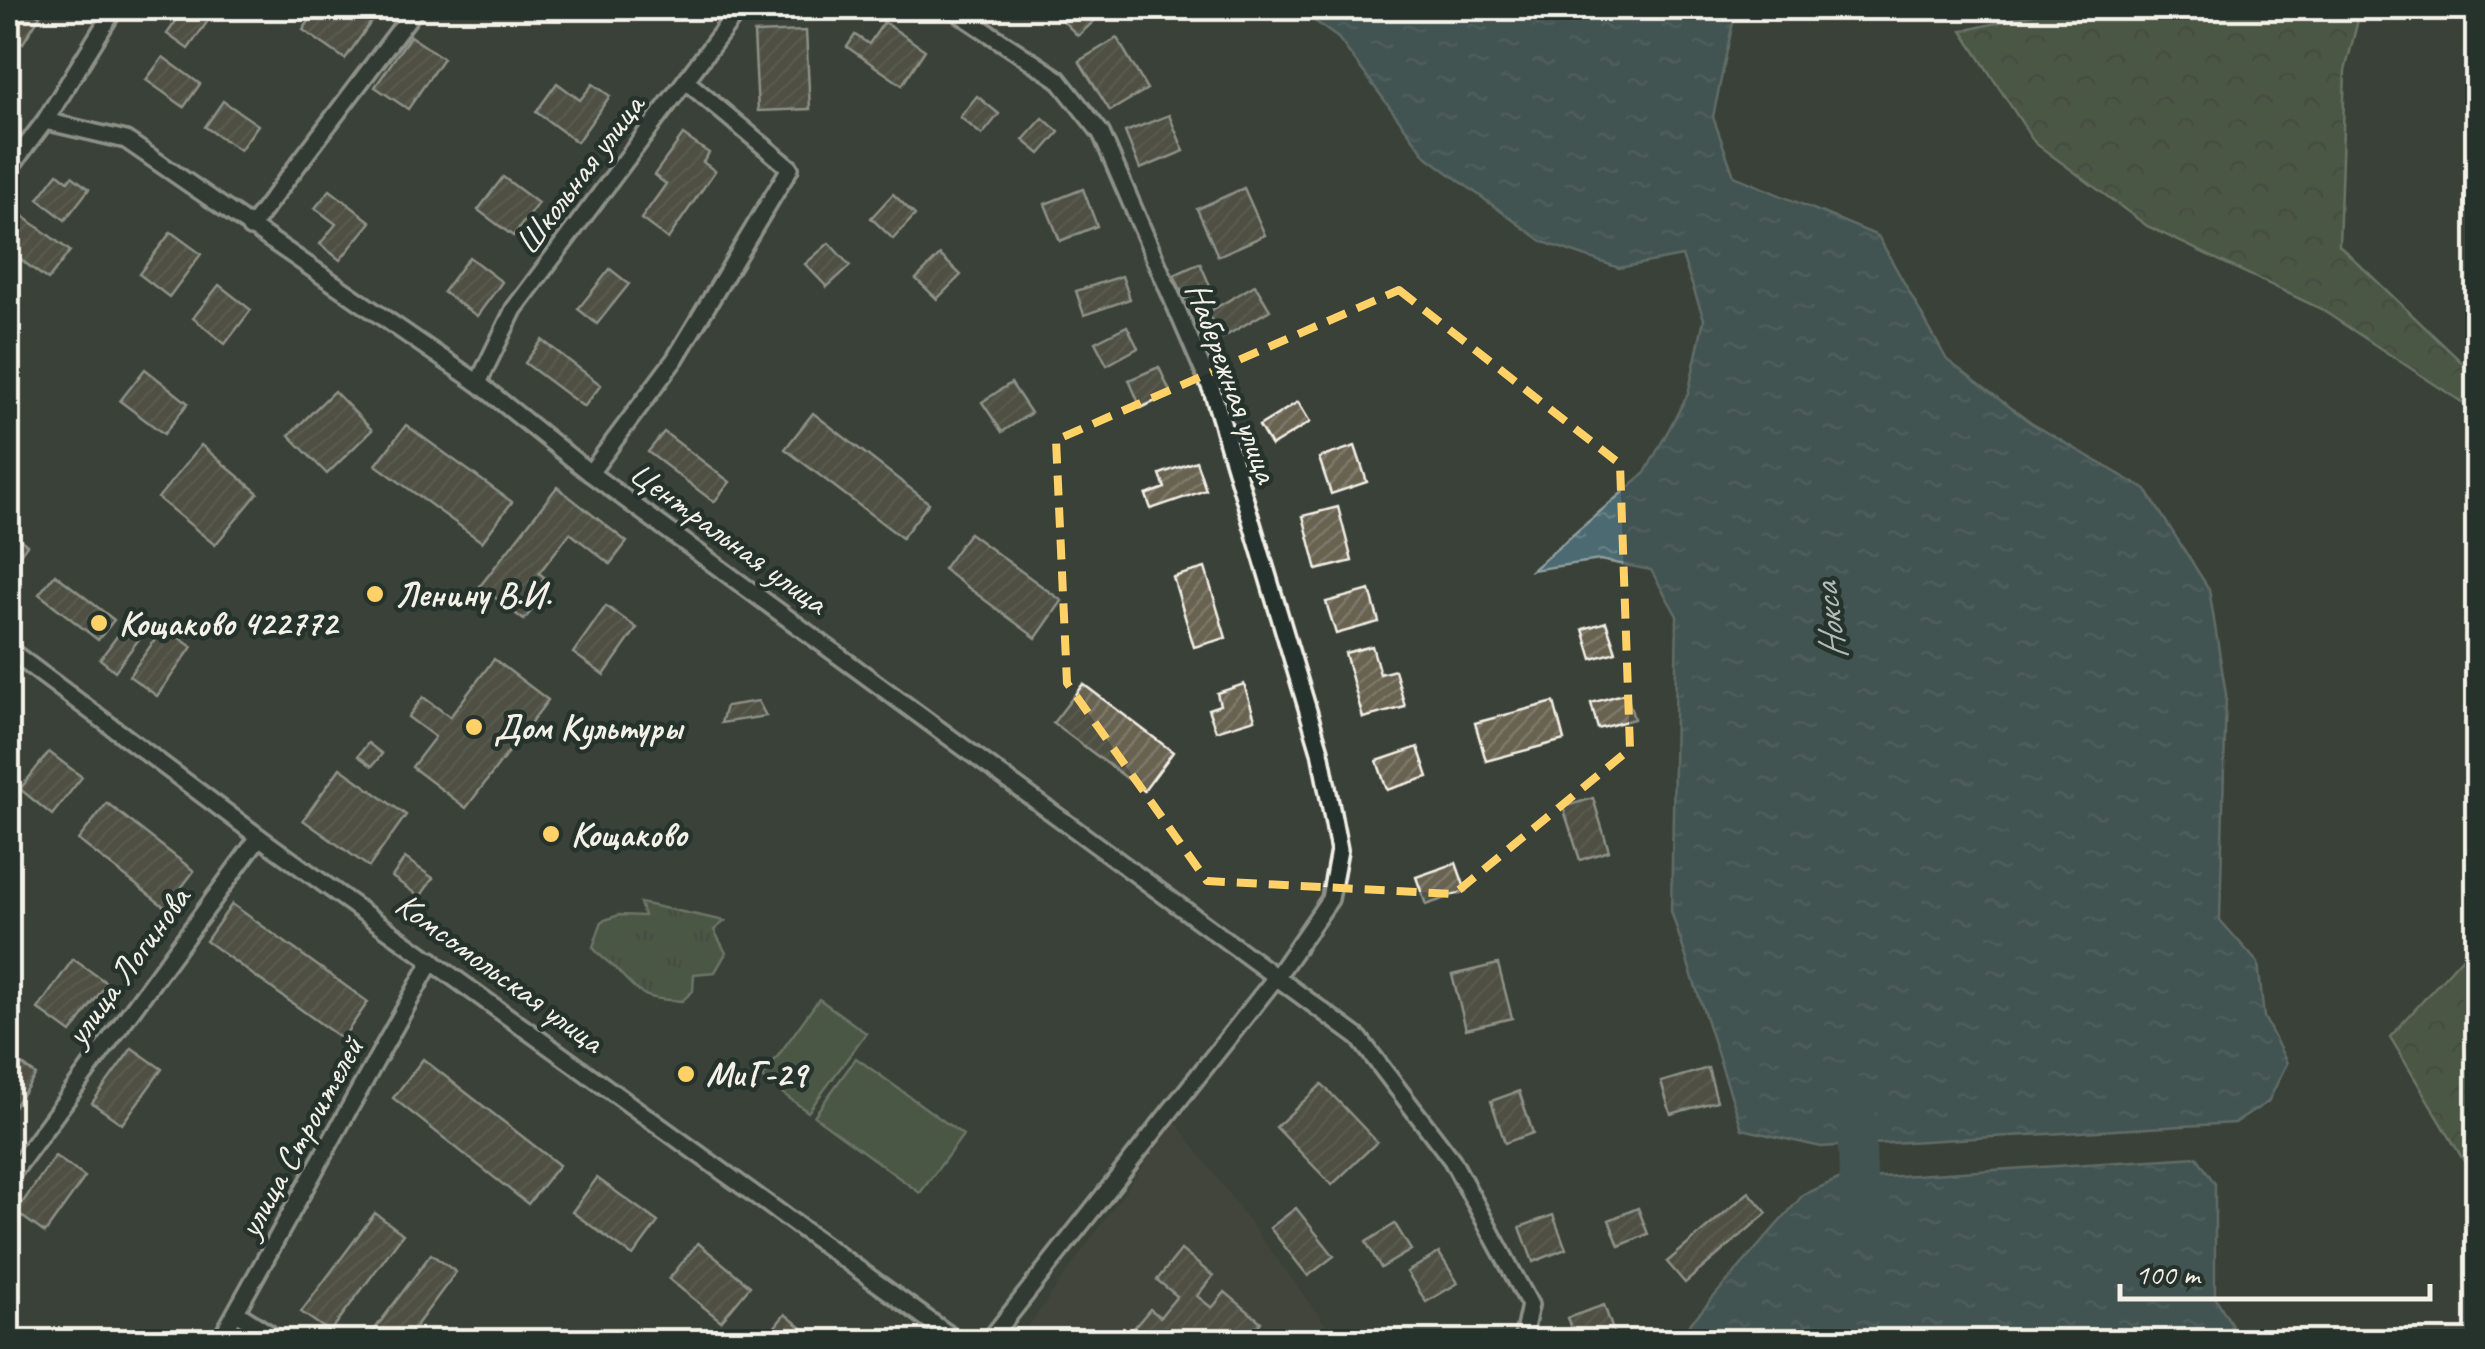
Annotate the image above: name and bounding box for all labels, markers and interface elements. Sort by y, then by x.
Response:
street label: Школьная улица [505,83,656,263]
street label: Набережная улица [1175,276,1290,490]
street label: Центральная улица [621,450,839,626]
place label: Ленину В.И. [395,572,552,617]
water label: Нокса [1801,577,1857,663]
marker: Ленину В.И. [364,583,386,605]
place label: Кощаково 422772 [119,601,340,646]
marker: Кощаково 422772 [88,612,110,634]
place label: Дом Культуры [494,705,685,750]
marker: Дом Культуры [463,716,485,738]
place label: Кощаково [571,812,689,857]
marker: Кощаково [540,823,562,845]
street label: улица Логинова [53,876,202,1056]
street label: Комсомольская улица [387,882,614,1064]
street label: улица Строителей [226,1027,375,1247]
place label: МиГ-29 [706,1052,810,1097]
marker: МиГ-29 [675,1063,697,1085]
scale bar [2120,1239,2430,1301]
text: 100 m [2135,1255,2202,1293]

